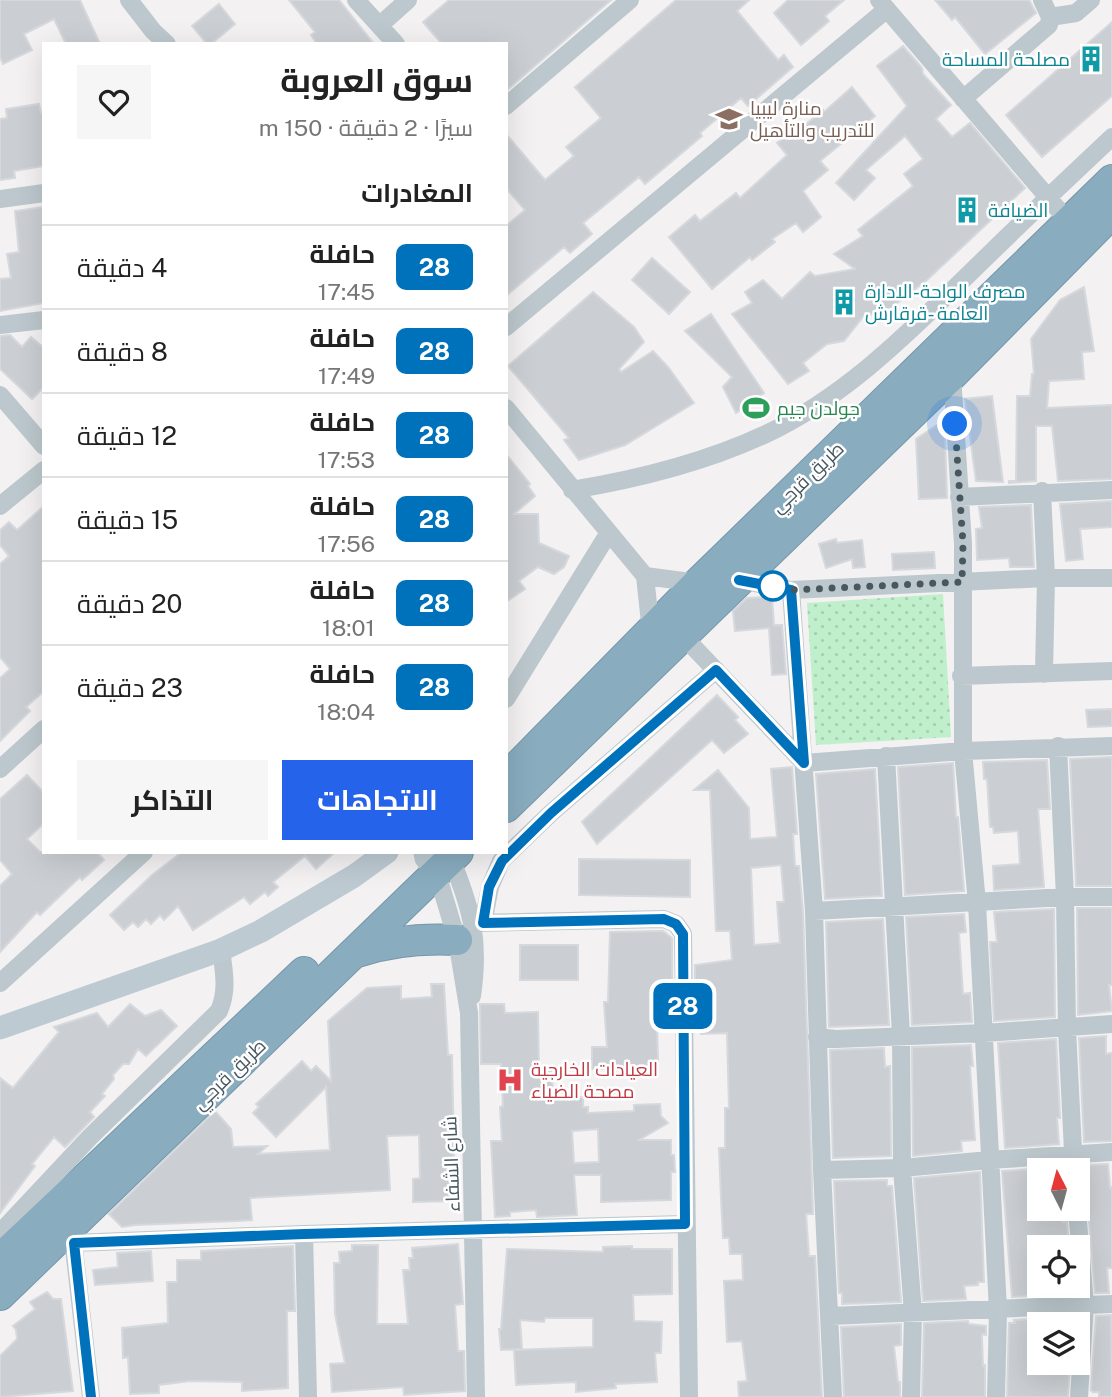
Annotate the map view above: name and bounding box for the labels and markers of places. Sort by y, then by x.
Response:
building icon: مصلحة المساحة [1076,44,1106,74]
place label: مصلحة المساحة [942,48,1070,70]
place label: منارة ليبيا للتدريب والتأهيل [750,97,874,142]
school or university icon: منارة ليبيا للتدريب والتأهيل [714,104,744,134]
building icon: الضيافة [952,195,982,225]
place label: الضيافة [988,199,1048,221]
place label: مصرف الواحة-الادارة العامة -قرقارش [865,280,1026,325]
building icon: مصرف الواحة-الادارة العامة -قرقارش [829,287,859,317]
sports icon: جولدن جيم [741,393,771,423]
place label: جولدن جيم [777,397,860,422]
unlabelled marker [758,571,788,601]
place label: العيادات الخارجية مصحة الضياء [531,1058,658,1102]
hospital icon: العيادات الخارجية مصحة الضياء [495,1065,525,1095]

